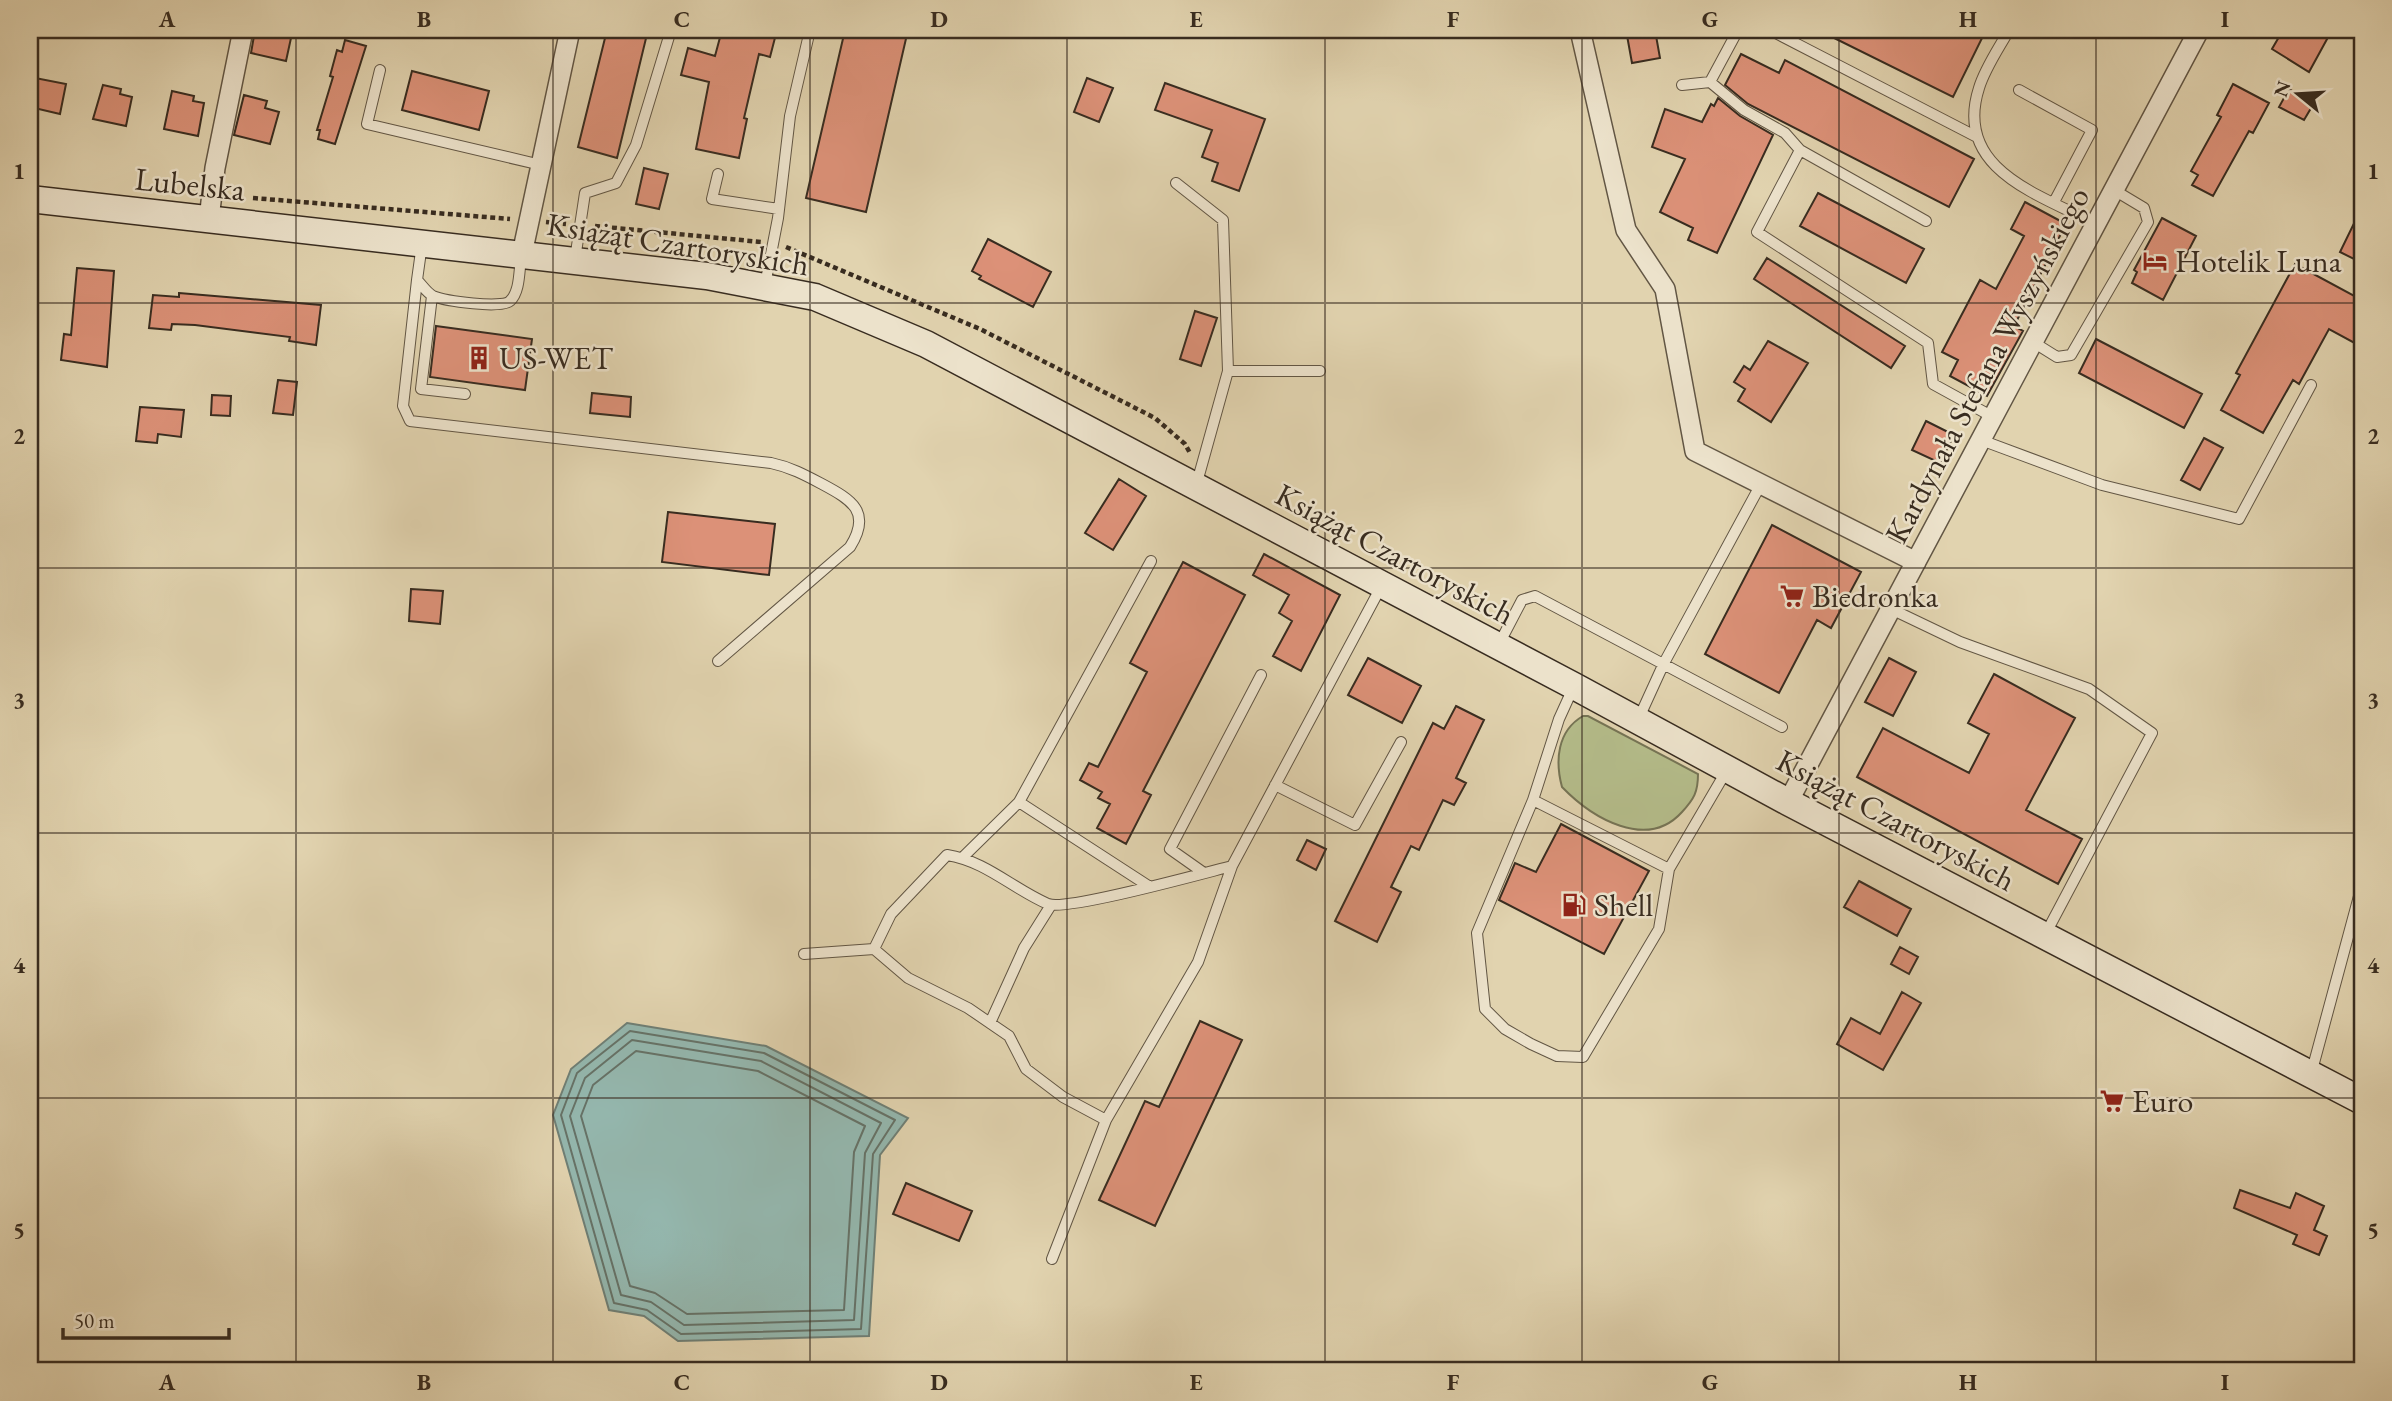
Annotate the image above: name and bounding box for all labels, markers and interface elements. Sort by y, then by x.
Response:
text: A [158,4,176,34]
text: B [417,4,431,34]
text: C [674,4,690,34]
text: D [930,4,948,34]
text: E [1189,4,1203,34]
text: F [1447,4,1460,34]
text: G [1702,4,1718,34]
text: H [1959,4,1977,34]
text: I [2221,4,2229,34]
north arrow [2262,60,2332,130]
text: N [2268,77,2297,100]
text: 1 [13,156,25,186]
text: 1 [2367,156,2379,186]
street label: Lubelska [133,157,247,211]
street label: Kardynała Stefana Wyszyńskiego [1875,180,2099,550]
street label: Książąt Czartoryskich [544,203,812,285]
place label: Hotelik Luna [2175,240,2342,282]
hotel icon: Hotelik Luna [2141,247,2169,275]
place label: US-WET [499,337,613,379]
building icon: US-WET [465,344,493,372]
text: 2 [13,421,25,451]
text: 2 [2367,421,2379,451]
street label: Książąt Czartoryskich [1268,473,1522,635]
place label: Biedronka [1812,575,1938,617]
supermarket icon: Biedronka [1778,582,1806,610]
text: 3 [13,685,25,715]
text: 3 [2367,685,2379,715]
street label: Książąt Czartoryskich [1769,739,2023,901]
place label: Shell [1594,884,1654,926]
fuel station icon: Shell [1560,891,1588,919]
text: 4 [13,950,26,980]
text: 4 [2367,950,2380,980]
place label: Euro [2132,1080,2193,1122]
supermarket icon: Euro [2098,1087,2126,1115]
text: 5 [13,1215,25,1245]
text: 5 [2367,1215,2379,1245]
scale bar [63,1296,229,1340]
text: 50 m [74,1307,115,1334]
text: A [158,1367,176,1397]
text: B [417,1367,431,1397]
text: C [674,1367,690,1397]
text: D [930,1367,948,1397]
text: E [1189,1367,1203,1397]
text: F [1447,1367,1460,1397]
text: G [1702,1367,1718,1397]
text: H [1959,1367,1977,1397]
text: I [2221,1367,2229,1397]

